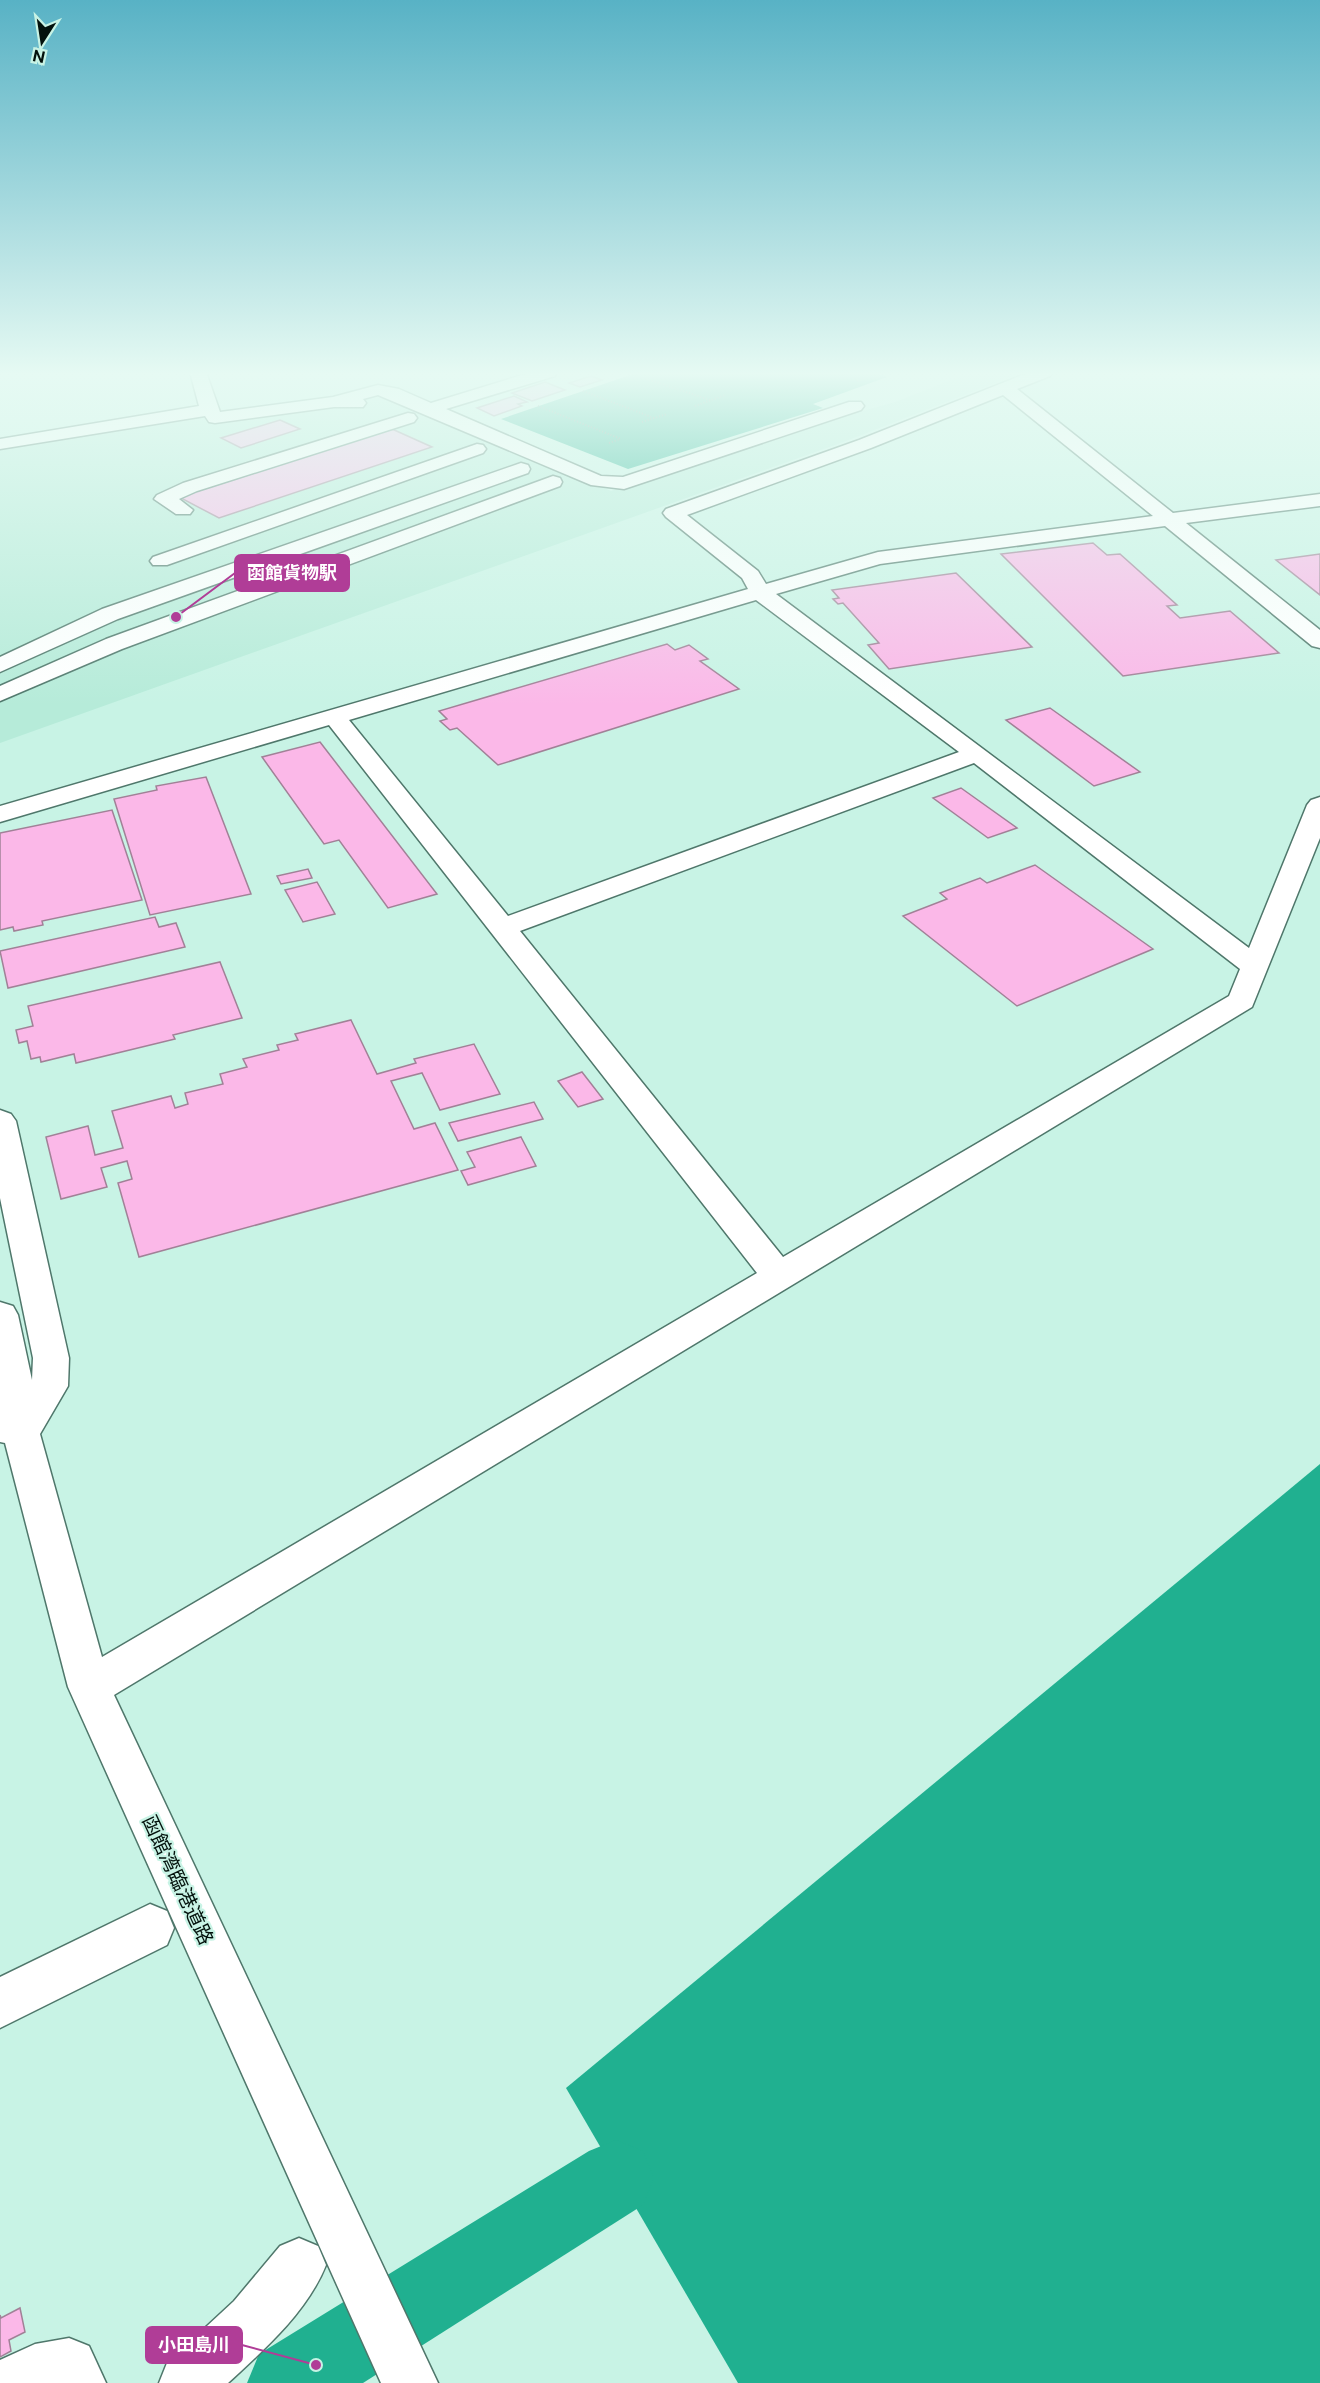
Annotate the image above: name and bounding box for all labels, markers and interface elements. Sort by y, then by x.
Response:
north arrow [12,12,72,72]
text: N [31,46,47,67]
callout: 函館貨物駅 [235,555,349,591]
text: 函館貨物駅 [247,562,337,583]
street label: 函館湾臨港道路 [138,1811,218,1949]
callout: 小田島川 [146,2327,242,2363]
text: 小田島川 [158,2334,230,2355]

